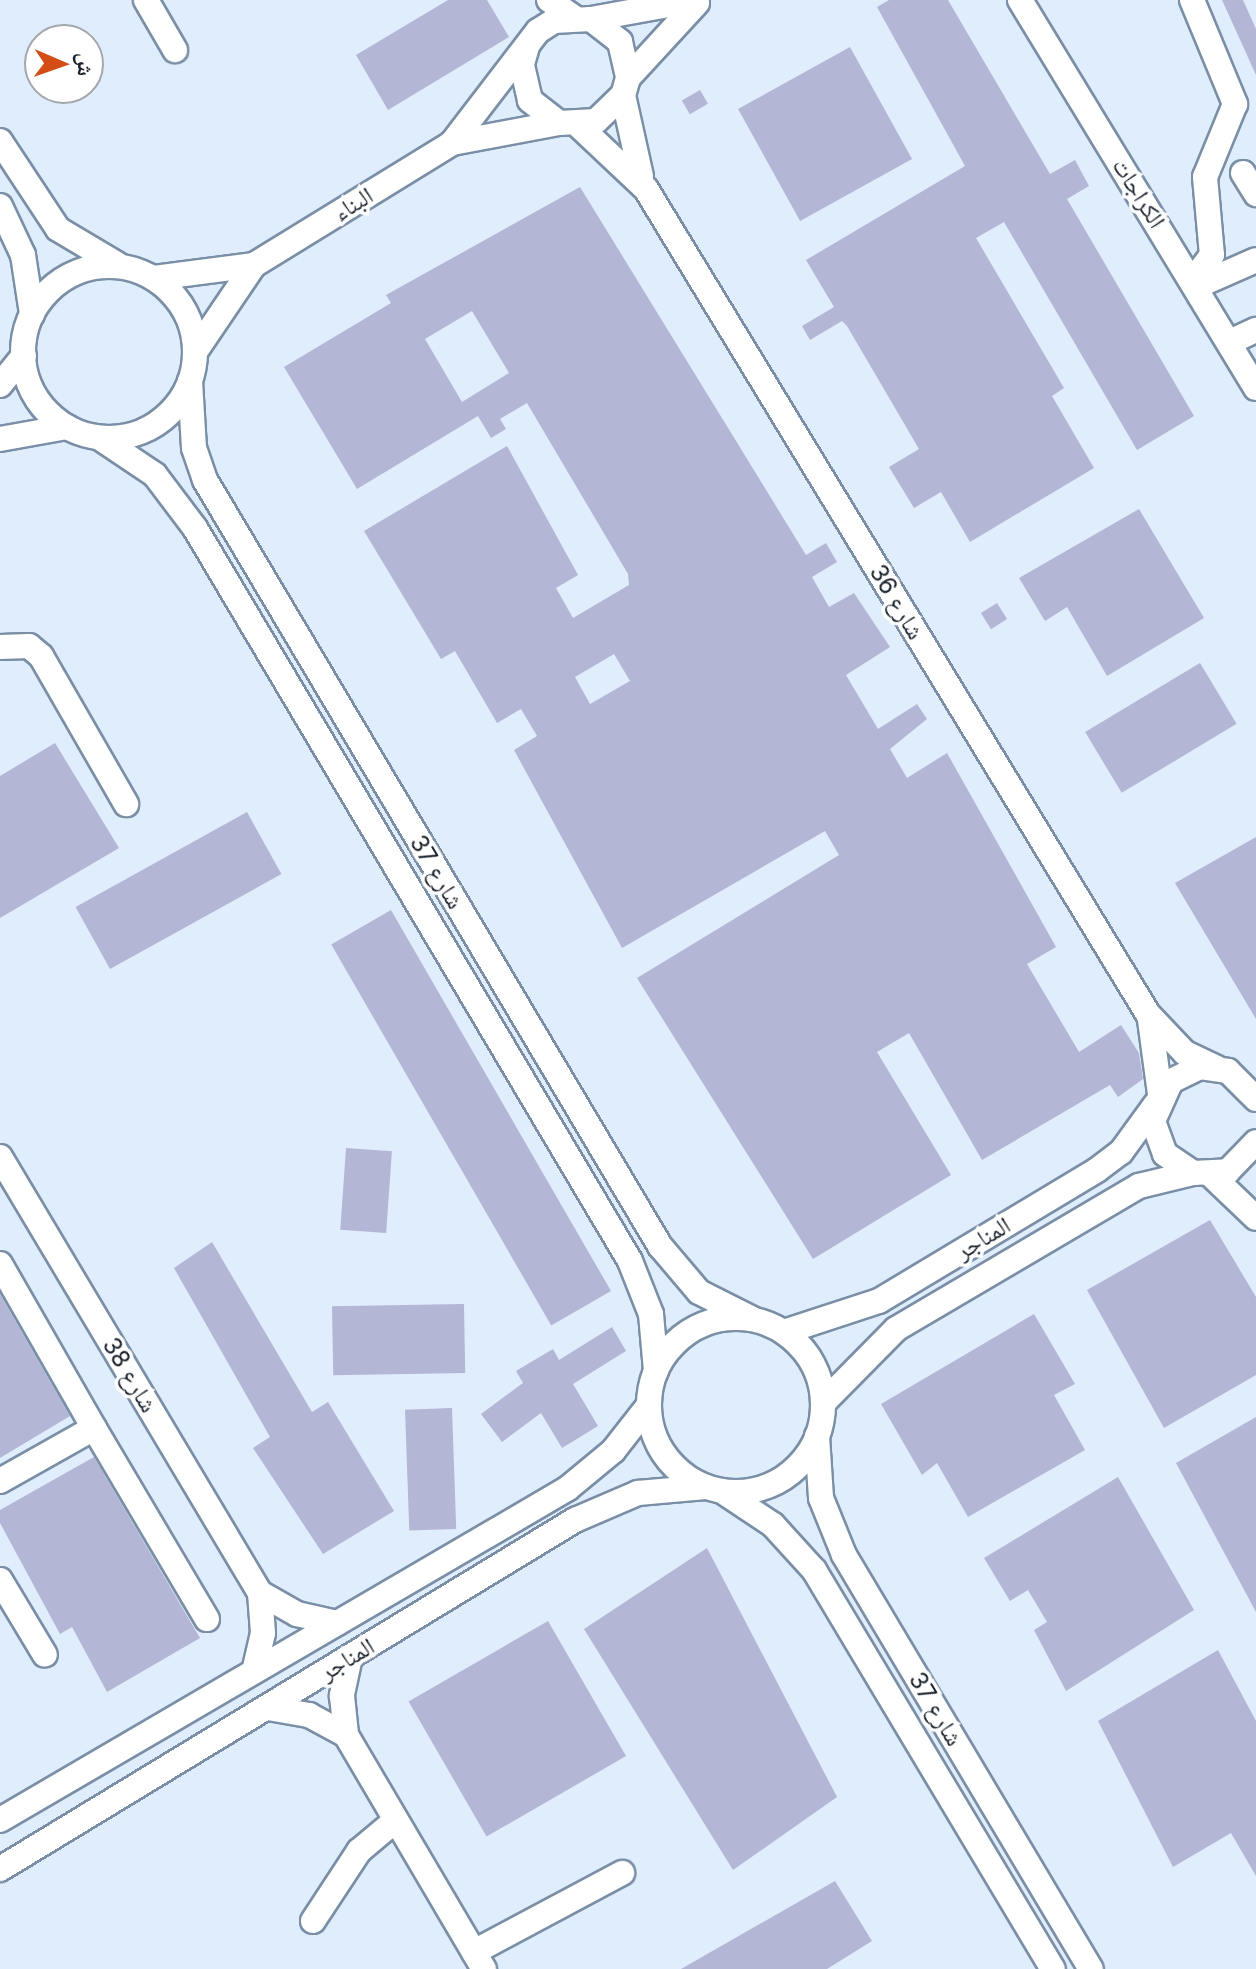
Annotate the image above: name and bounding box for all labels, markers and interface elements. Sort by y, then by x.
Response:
north arrow [24,24,104,104]
text: ش [73,53,99,77]
street label: الكراجات [1106,153,1172,233]
street label: البناء [328,181,378,227]
street label: شارع 36 [864,559,930,645]
street label: شارع 37 [404,830,470,914]
street label: المناجر [950,1211,1016,1265]
street label: شارع 38 [97,1332,163,1418]
street label: المناجر [314,1632,380,1686]
street label: شارع 37 [903,1667,969,1751]

